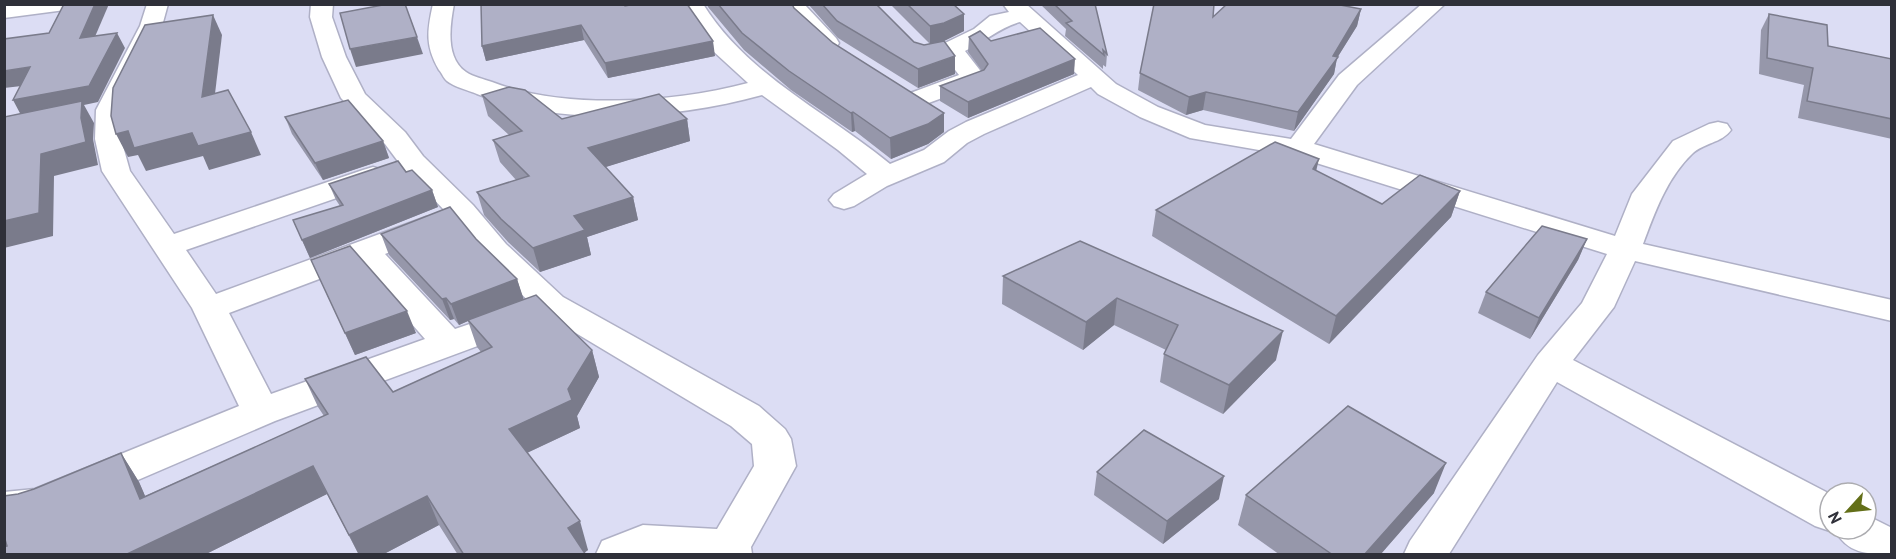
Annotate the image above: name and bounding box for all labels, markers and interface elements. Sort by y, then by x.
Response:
north arrow [1818,481,1878,541]
text: N [1823,509,1846,527]

